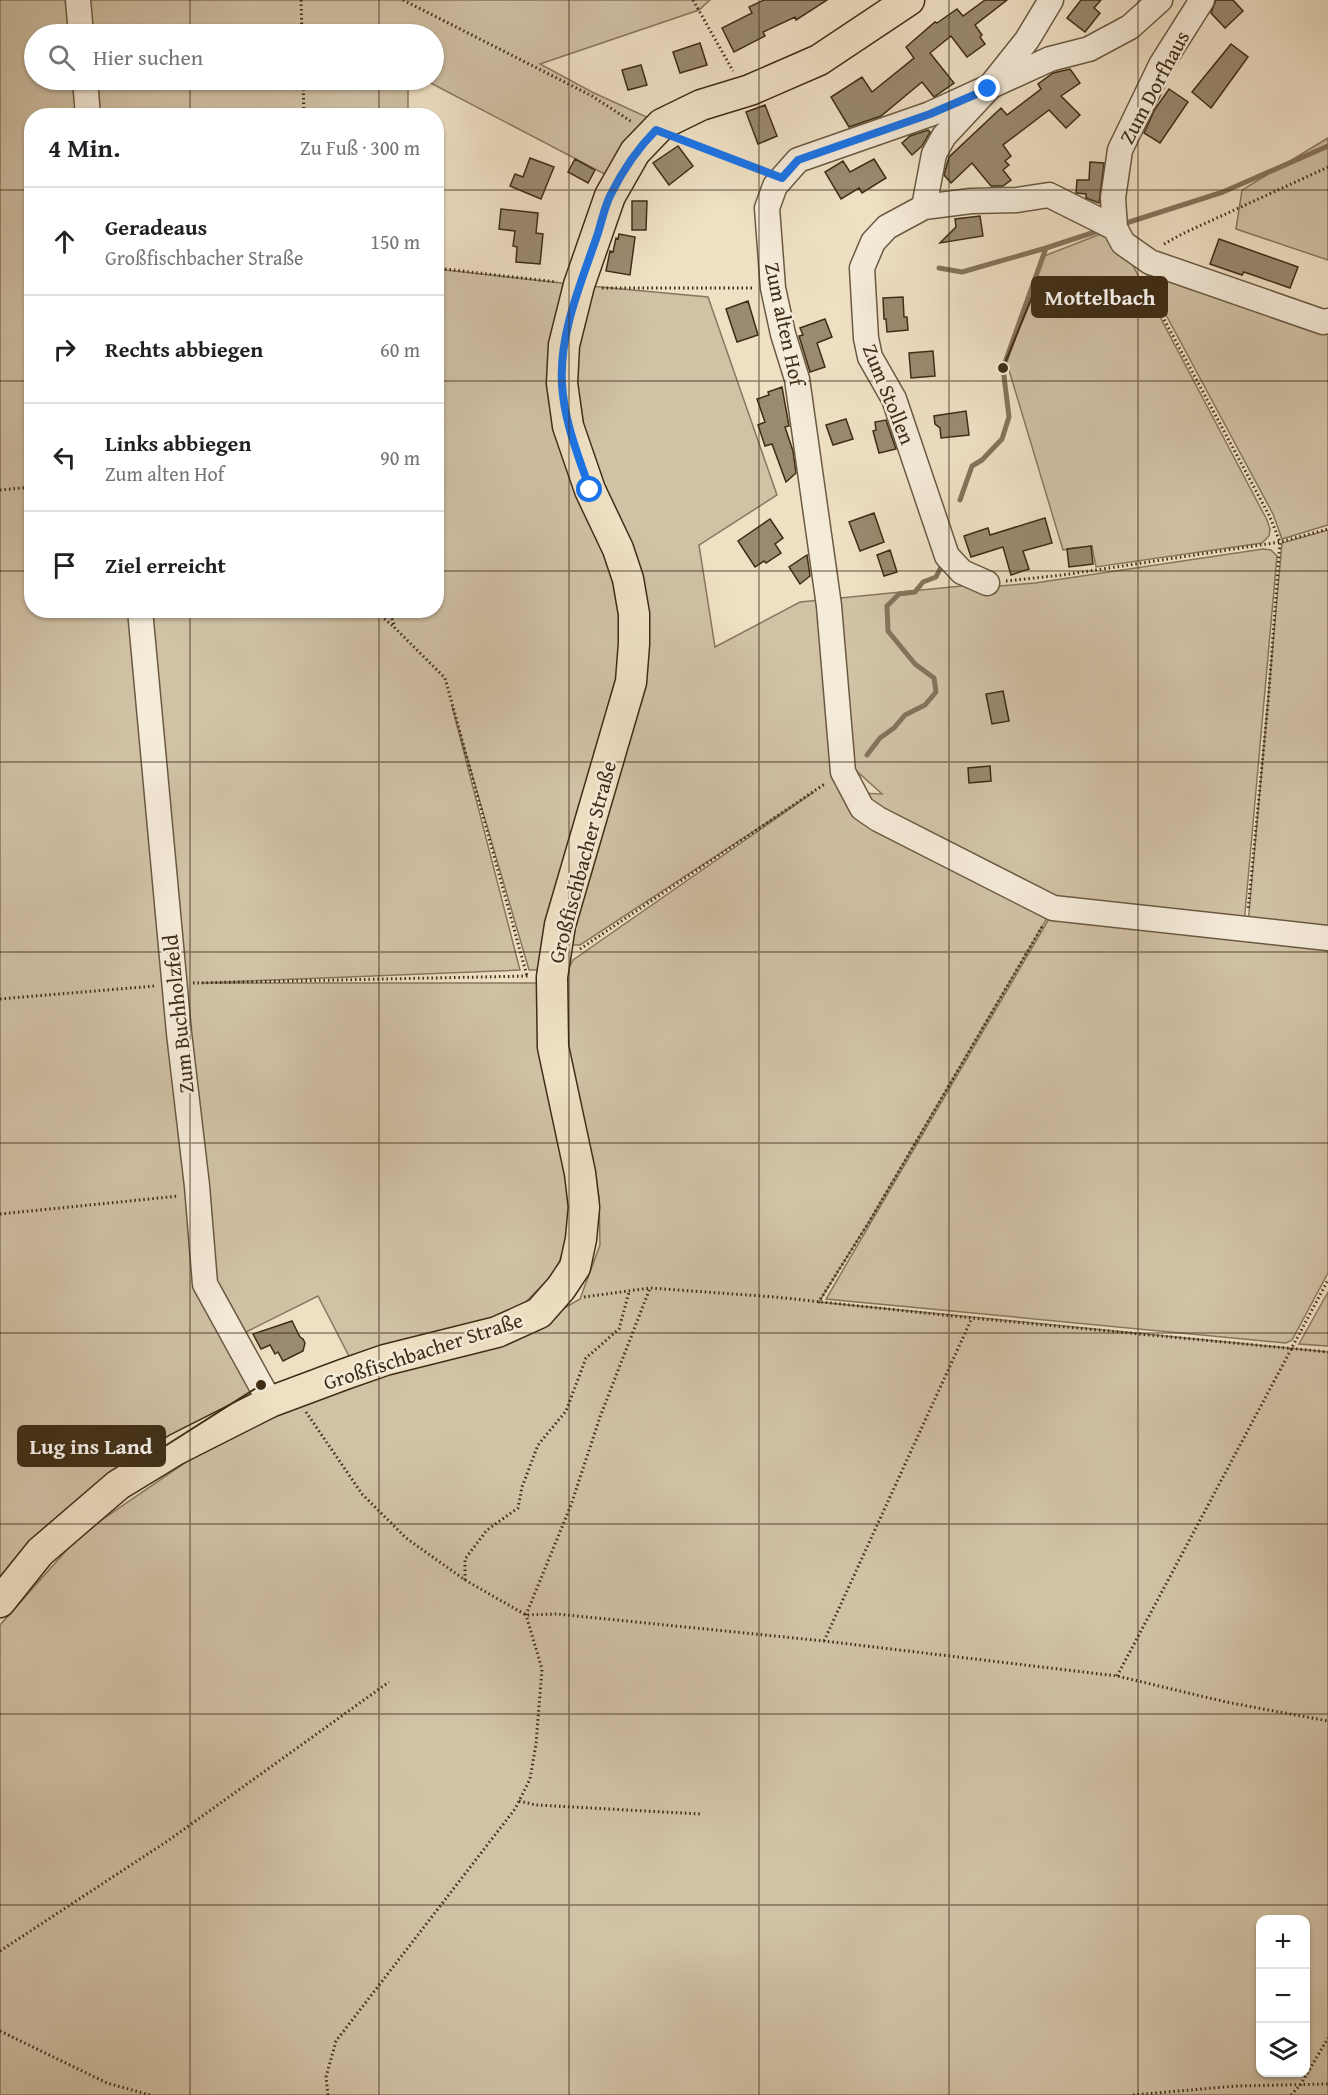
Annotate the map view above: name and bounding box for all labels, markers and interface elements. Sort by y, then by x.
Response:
search box [24,24,444,90]
street label: Zum Dorfhaus [1111,25,1197,149]
icon: search [45,41,78,74]
text: Hier suchen [93,41,203,73]
route end [974,75,1000,101]
text: 4 Min. [48,128,120,167]
text: Zu Fuß · 300 m [300,133,420,162]
text: Geradeaus [105,211,207,243]
icon: ahead [48,225,81,258]
text: 150 m [370,227,420,256]
text: Großfischbacher Straße [105,243,304,272]
street label: Zum alten Hof [757,260,814,391]
callout: Mottelbach [1032,277,1167,317]
text: Mottelbach [1044,281,1156,313]
icon: right [48,333,81,366]
text: Rechts abbiegen [105,333,263,365]
text: 60 m [380,335,420,364]
street label: Zum Stollen [855,339,923,449]
text: Links abbiegen [105,427,251,459]
icon: left [48,441,81,474]
text: 90 m [380,443,420,472]
text: Zum alten Hof [105,459,224,488]
route start [576,476,602,502]
icon: arrive [48,549,81,582]
text: Ziel erreicht [105,549,226,581]
street label: Großfischbacher Straße [540,757,624,967]
street label: Zum Buchholzfeld [154,932,202,1095]
street label: Großfischbacher Straße [319,1304,527,1398]
callout: Lug ins Land [18,1426,165,1466]
text: Lug ins Land [30,1430,153,1462]
map controls [1256,1915,1310,2077]
button: + [1256,1915,1310,1969]
button: − [1256,1969,1310,2023]
button: layers [1256,2023,1310,2077]

